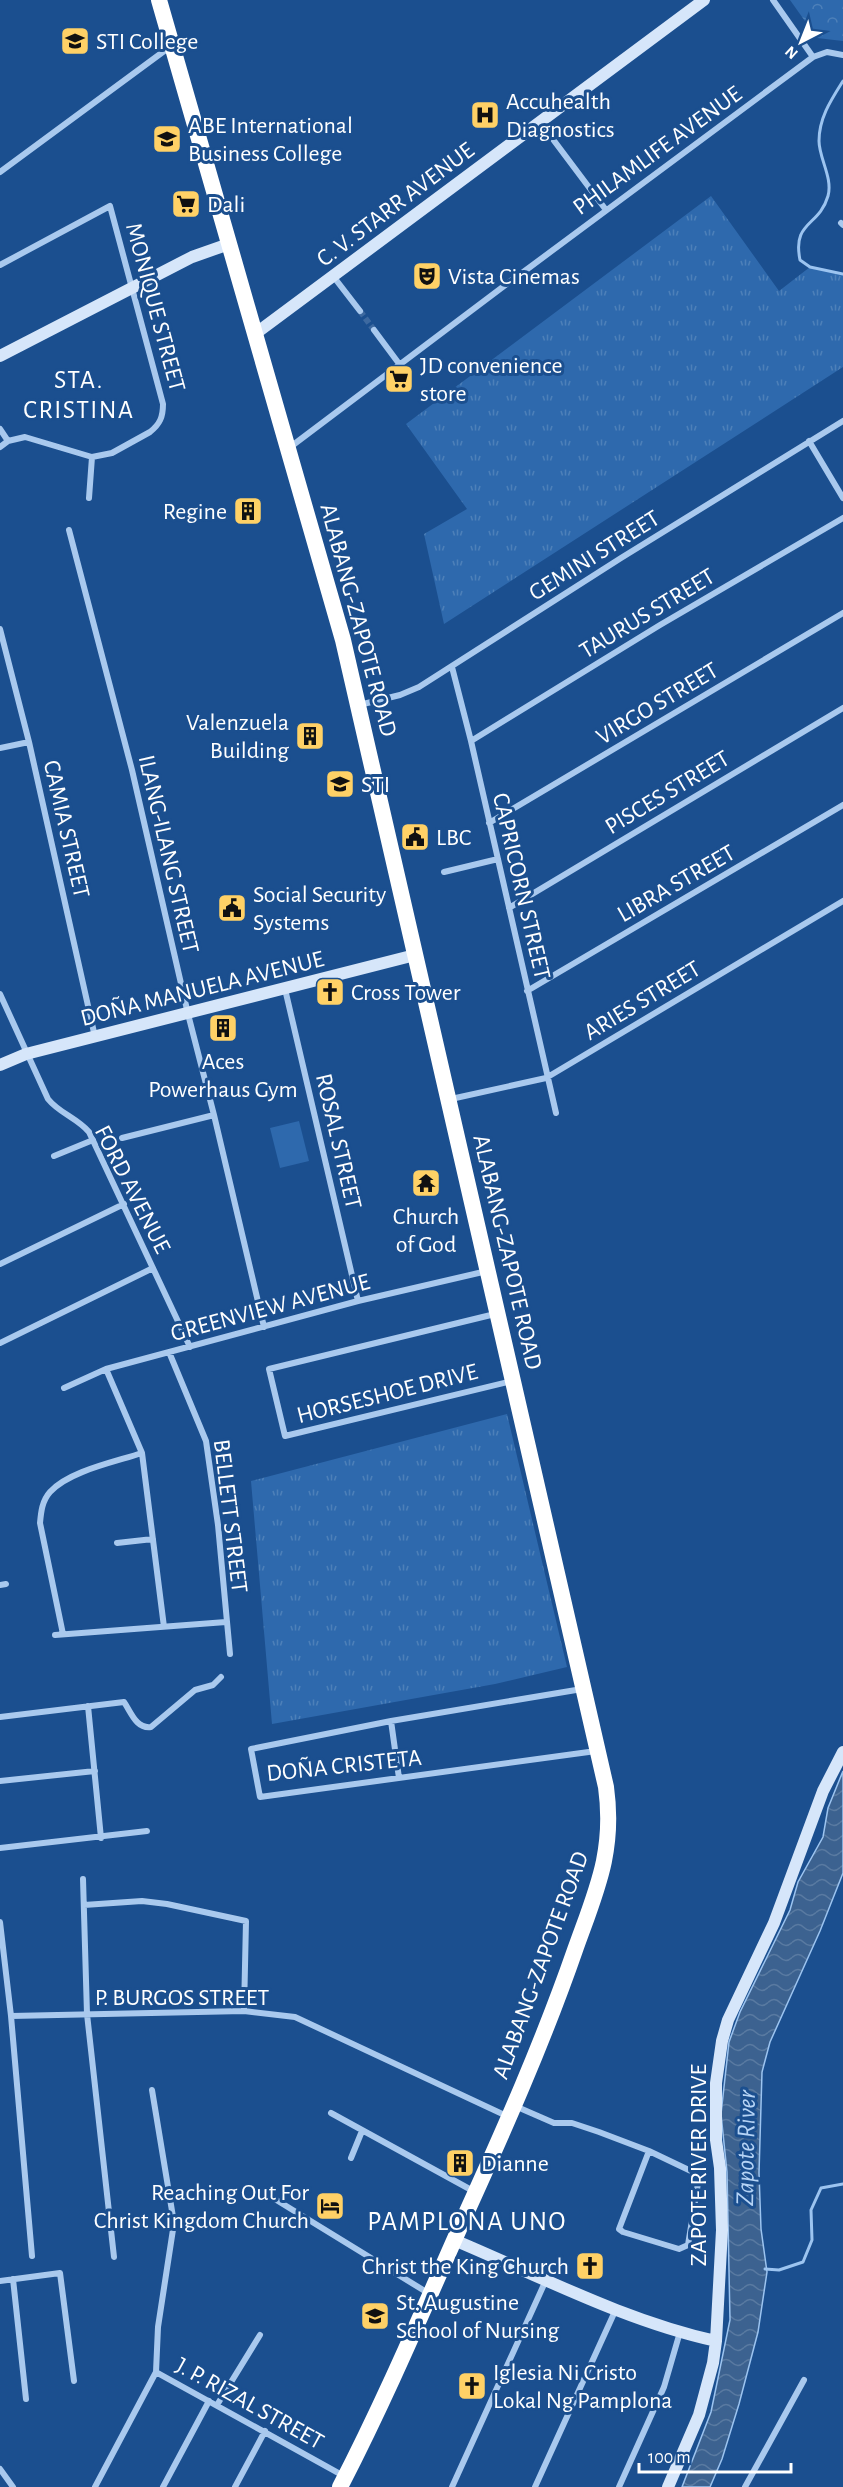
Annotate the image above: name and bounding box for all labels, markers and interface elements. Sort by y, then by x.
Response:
north arrow [771,12,831,72]
school or university icon: STI College [59,25,91,57]
place label: STI College [96,30,198,54]
text: N [782,43,801,62]
street label: PHILAMLIFE AVENUE [569,82,747,220]
place label: Accuhealth Diagnostics [506,90,615,142]
hospital icon: Accuhealth Diagnostics [469,99,501,131]
place label: ABE International Business College [188,114,353,166]
school or university icon: ABE International Business College [151,123,183,155]
street label: C. V. STARR AVENUE [312,138,479,272]
supermarket icon: Dali [170,188,202,220]
place label: Dali [207,193,245,217]
street label: MONIQUE STREET [121,220,189,394]
theatre icon: Vista Cinemas [411,260,443,292]
place label: Vista Cinemas [448,265,580,289]
place label: JD convenience store [420,354,562,406]
supermarket icon: JD convenience store [383,363,415,395]
district label: STA. CRISTINA [23,367,135,423]
building icon: Regine [232,495,264,527]
place label: Regine [163,500,227,524]
street label: ALABANG-ZAPOTE ROAD [315,501,401,739]
street label: GEMINI STREET [525,506,664,606]
street label: TAURUS STREET [576,564,719,664]
street label: VIRGO STREET [592,658,723,750]
place label: Valenzuela Building [186,711,289,763]
building icon: Valenzuela Building [294,720,326,752]
street label: PISCES STREET [601,746,734,839]
street label: ILANG-ILANG STREET [134,753,203,956]
street label: CAMIA STREET [39,758,94,901]
school or university icon: STI [324,768,356,800]
place label: STI [361,773,390,797]
street label: CAPRICORN STREET [488,791,554,982]
public building icon: LBC [399,821,431,853]
place label: LBC [436,826,471,850]
street label: LIBRA STREET [614,841,740,927]
place label: Social Security Systems [253,883,386,935]
public building icon: Social Security Systems [216,892,248,924]
street label: DOÑA MANUELA AVENUE [78,945,327,1031]
street label: ARIES STREET [580,957,705,1045]
church icon: Cross Tower [314,976,346,1008]
place label: Cross Tower [351,981,461,1005]
building icon: Aces Powerhaus Gym [207,1012,239,1044]
place label: Aces Powerhaus Gym [148,1050,298,1102]
street label: ROSAL STREET [311,1071,365,1212]
street label: FORD AVENUE [90,1122,175,1258]
street label: ALABANG-ZAPOTE ROAD [468,1132,546,1372]
temple icon: Church of God [410,1167,442,1199]
place label: Church of God [393,1205,459,1257]
street label: GREENVIEW AVENUE [168,1270,373,1346]
street label: HORSESHOE DRIVE [294,1360,481,1428]
street label: BELLETT STREET [209,1438,251,1594]
street label: DOÑA CRISTETA [265,1744,423,1786]
street label: ALABANG-ZAPOTE ROAD [489,1848,593,2082]
street label: P. BURGOS STREET [95,1986,269,2010]
street label: ZAPOTE RIVER DRIVE [687,2063,711,2266]
water label: Zapote River [732,2088,760,2206]
building icon: Dianne [444,2147,476,2179]
place label: Dianne [481,2152,549,2176]
place label: Reaching Out For Christ Kingdom Church [94,2181,309,2233]
hotel icon: Reaching Out For Christ Kingdom Church [314,2190,346,2222]
district label: PAMPLONA UNO [367,2208,567,2235]
church icon: Christ the King Church [574,2250,606,2282]
place label: Christ the King Church [362,2255,569,2279]
place label: St. Augustine School of Nursing [396,2291,560,2343]
school or university icon: St. Augustine School of Nursing [359,2300,391,2332]
street label: J. P. RIZAL STREET [172,2353,328,2454]
place label: Iglesia Ni Cristo Lokal Ng Pamplona [493,2361,672,2413]
church icon: Iglesia Ni Cristo Lokal Ng Pamplona [456,2370,488,2402]
scale bar [639,2436,790,2474]
text: 100 m [648,2449,691,2467]

